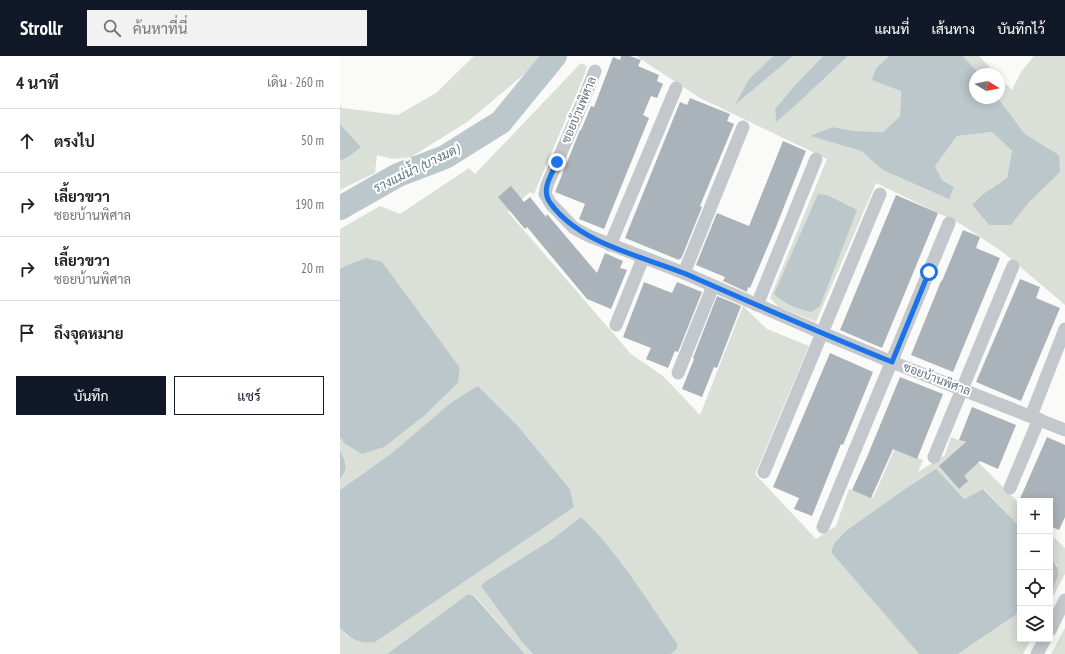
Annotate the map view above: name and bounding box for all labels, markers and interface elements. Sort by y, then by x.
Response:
search box [87,10,367,46]
text: Strollr [20,16,63,40]
icon: search [101,17,123,39]
text: ค้นหาที่นี่ [133,19,188,38]
text: แผนที่ [874,20,909,38]
text: เส้นทาง [931,20,975,38]
text: บันทึกไว้ [997,20,1045,38]
north arrow [969,68,1005,104]
text: 4 นาที [16,72,59,94]
text: เดิน · 260 m [267,74,324,91]
street label: ซอยบ้านพิศาล [558,74,599,145]
icon: ahead [16,130,38,152]
text: ตรงไป [54,132,95,151]
text: 50 m [301,132,324,149]
water label: รางแม่น้ำ (บางมด) [369,136,464,197]
route end [548,153,566,171]
text: เลี้ยวขวา [54,187,110,206]
icon: right [16,194,38,216]
text: 190 m [295,196,324,213]
text: ซอยบ้านพิศาล [54,207,131,224]
text: เลี้ยวขวา [54,251,110,270]
icon: right [16,258,38,280]
text: 20 m [301,260,324,277]
route start [920,263,938,281]
text: ซอยบ้านพิศาล [54,271,131,288]
icon: arrive [16,322,38,344]
text: ถึงจุดหมาย [54,324,124,343]
street label: ซอยบ้านพิศาล [901,359,973,398]
button: บันทึก [16,376,166,415]
button: แชร์ [174,376,324,415]
map controls [1017,498,1053,642]
button: + [1017,498,1053,534]
button: − [1017,534,1053,570]
button: locate [1017,570,1053,606]
button: layers [1017,606,1053,642]

